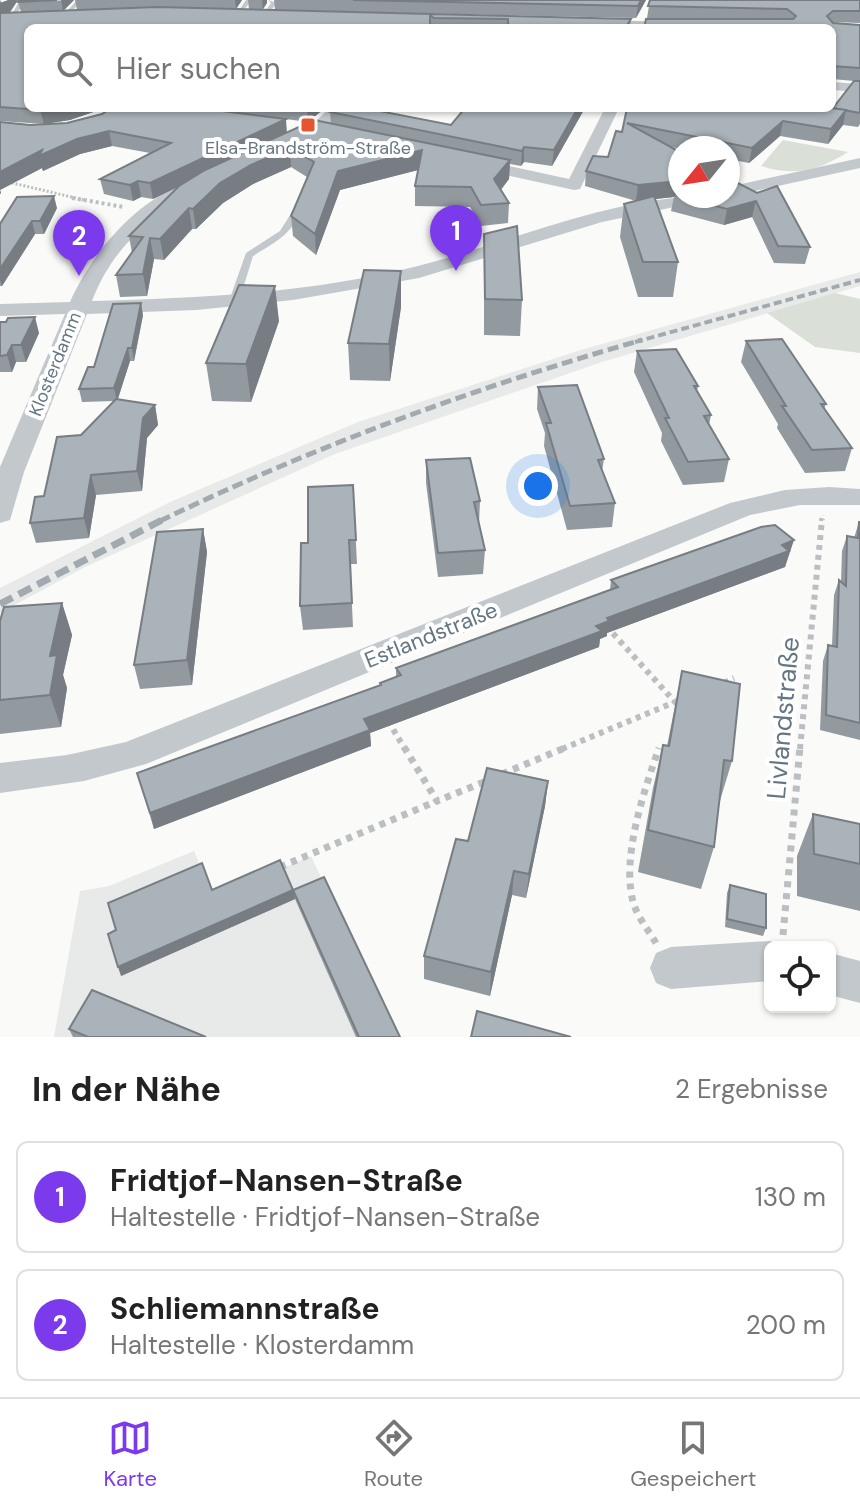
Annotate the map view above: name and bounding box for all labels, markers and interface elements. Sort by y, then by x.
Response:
search box [24,24,836,112]
icon: search [52,46,96,90]
text: Hier suchen [116,49,281,88]
marker: Elsa-Brandström-Straße [299,116,317,134]
place label: Elsa-Brandström-Straße [205,136,411,160]
north arrow [668,136,740,208]
pin: 1 [430,205,482,271]
pin: 2 [53,210,105,276]
street label: Klosterdamm [23,308,87,420]
your location [518,466,558,506]
street label: Estlandstraße [360,595,502,675]
street label: Livlandstraße [759,635,807,801]
map controls [764,941,836,1013]
button: locate [764,941,836,1013]
text: In der Nähe [32,1067,221,1112]
text: 2 Ergebnisse [675,1072,828,1106]
text: Fridtjof-Nansen-Straße [110,1161,463,1200]
text: 1 [55,1180,65,1214]
text: 130 m [755,1180,826,1214]
text: Haltestelle · Fridtjof-Nansen-Straße [110,1200,540,1234]
text: Schliemannstraße [110,1289,380,1328]
text: 2 [52,1308,68,1342]
text: 200 m [746,1308,826,1342]
text: Haltestelle · Klosterdamm [110,1328,414,1362]
tab: Karte [104,1416,157,1493]
tab: Route [364,1416,423,1493]
tab: Gespeichert [630,1416,756,1493]

